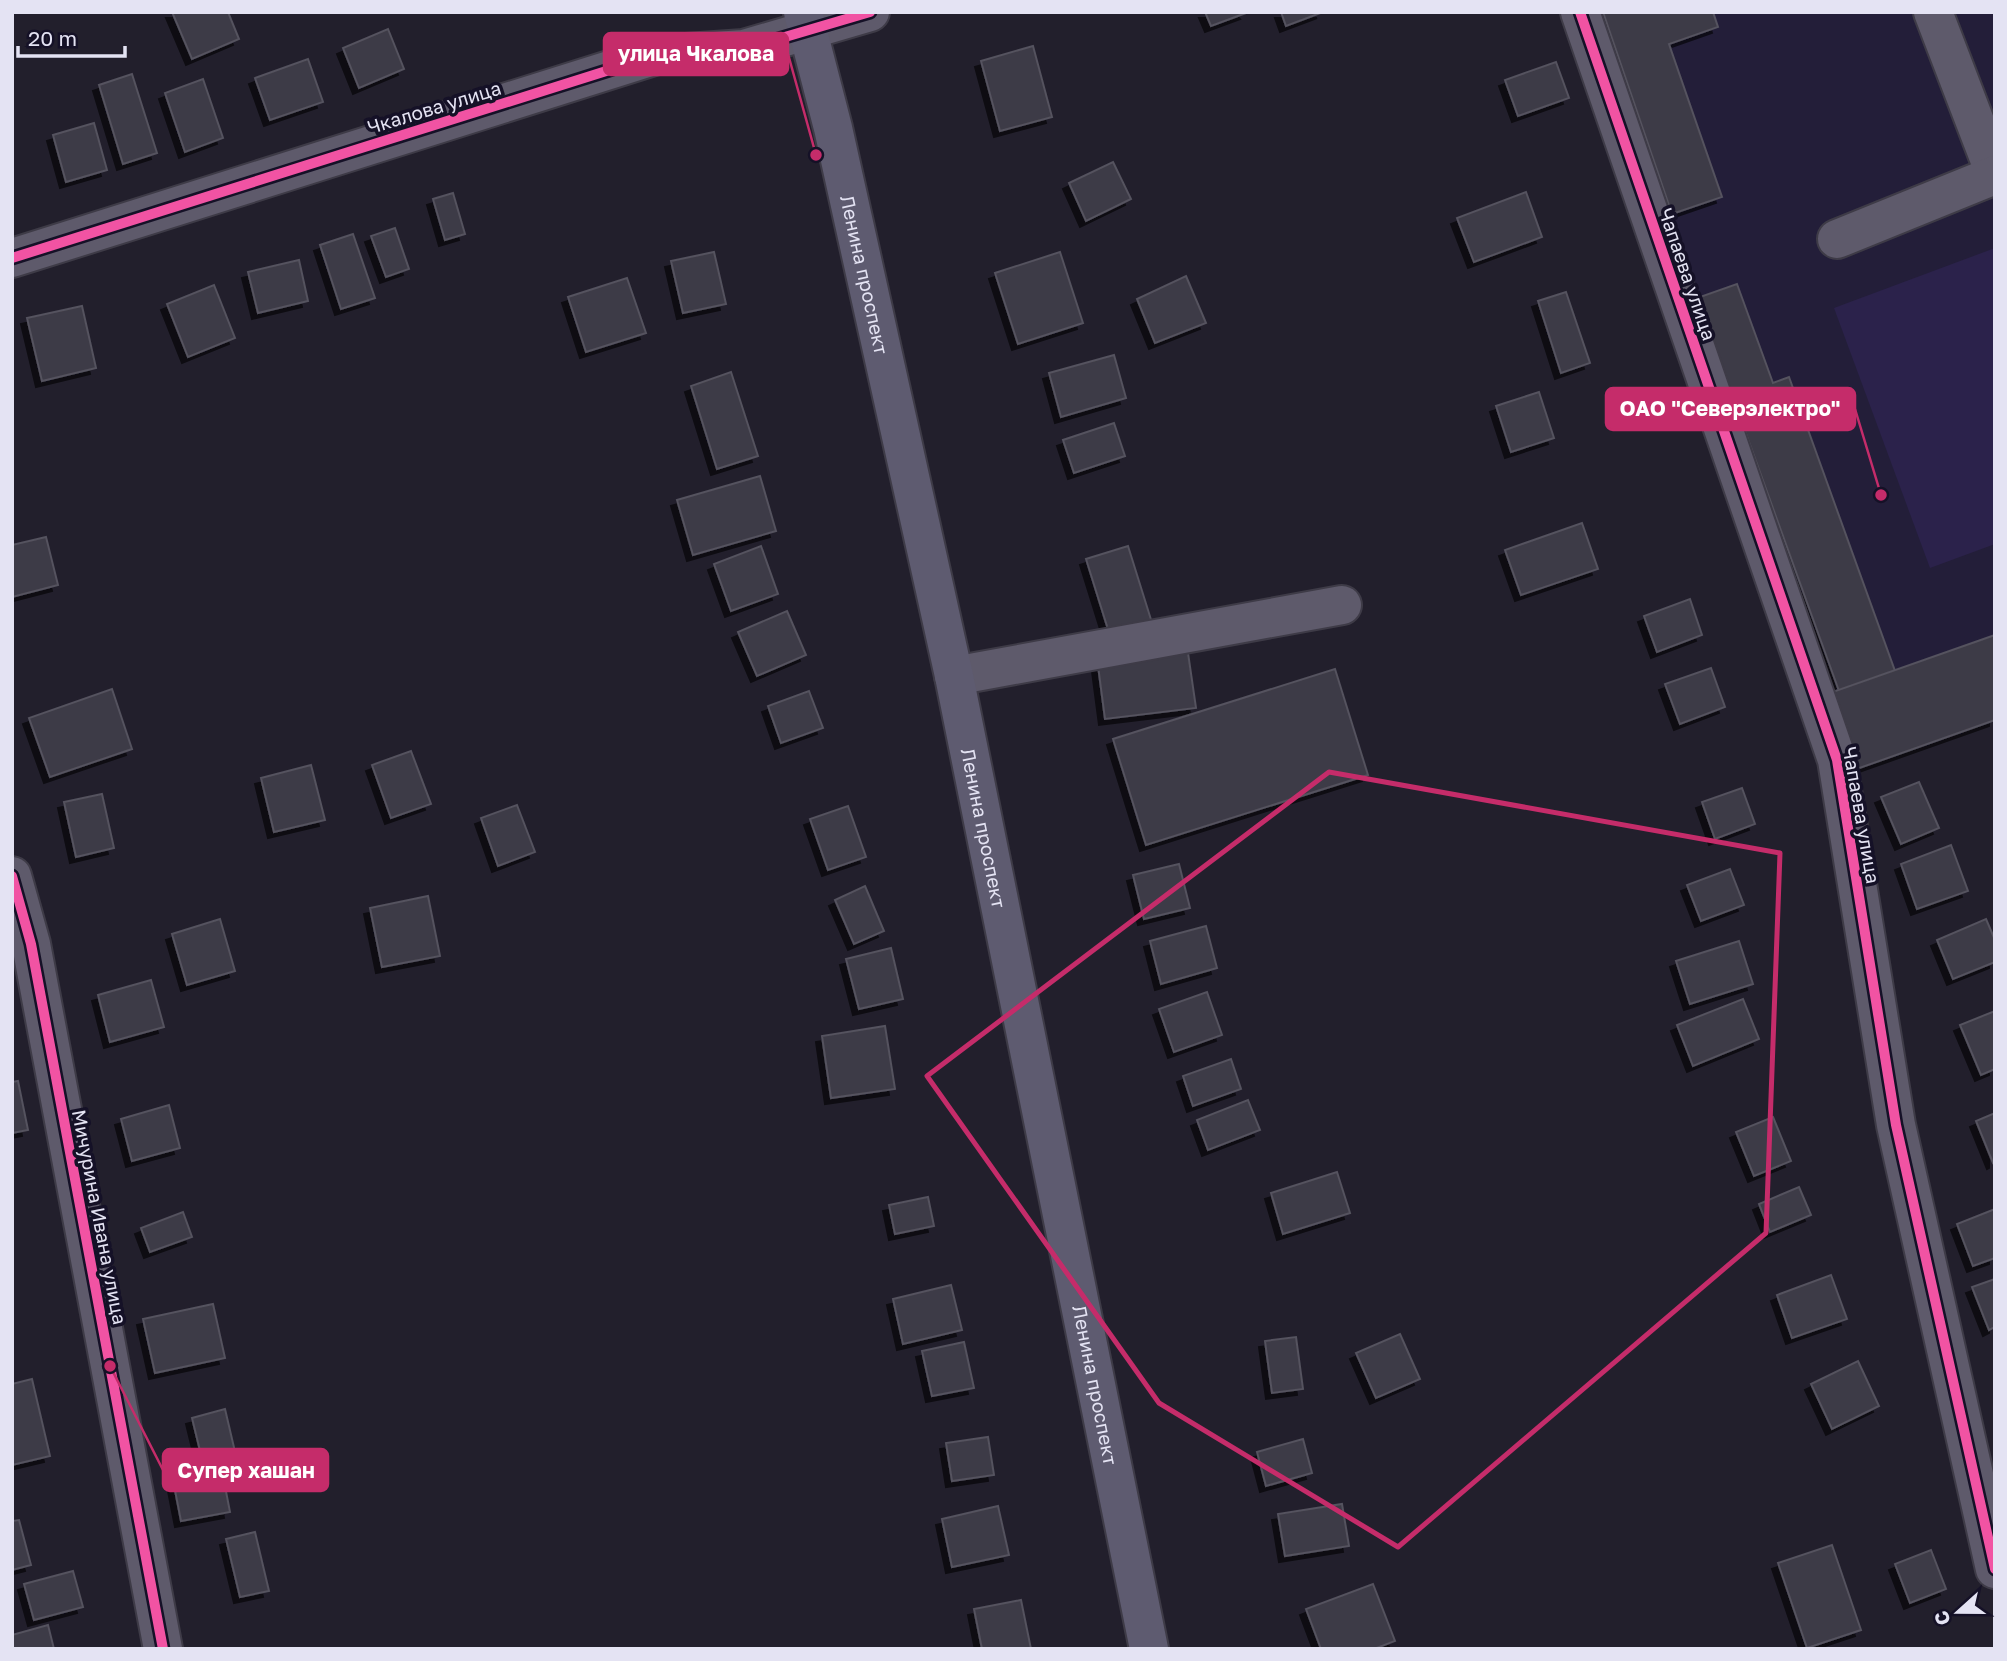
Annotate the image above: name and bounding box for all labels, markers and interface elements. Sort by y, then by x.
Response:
scale bar [18,14,124,58]
text: 20 m [28,25,77,51]
callout: улица Чкалова [604,33,788,75]
text: улица Чкалова [618,40,774,66]
street label: Чкалова улица [364,76,504,138]
street label: Ленина проспект [837,193,894,356]
street label: Чапаева улица [1655,205,1721,343]
callout: ОАО "Северэлектро" [1606,388,1855,430]
text: ОАО "Северэлектро" [1620,395,1840,421]
street label: Чапаева улица [1839,745,1885,885]
street label: Ленина проспект [957,746,1012,910]
street label: Мичурина Ивана улица [68,1108,132,1326]
street label: Ленина проспект [1069,1303,1123,1467]
callout: Супер хашан [163,1449,328,1491]
text: Супер хашан [177,1457,315,1483]
north arrow [1923,1577,1993,1647]
text: С [1929,1608,1955,1629]

